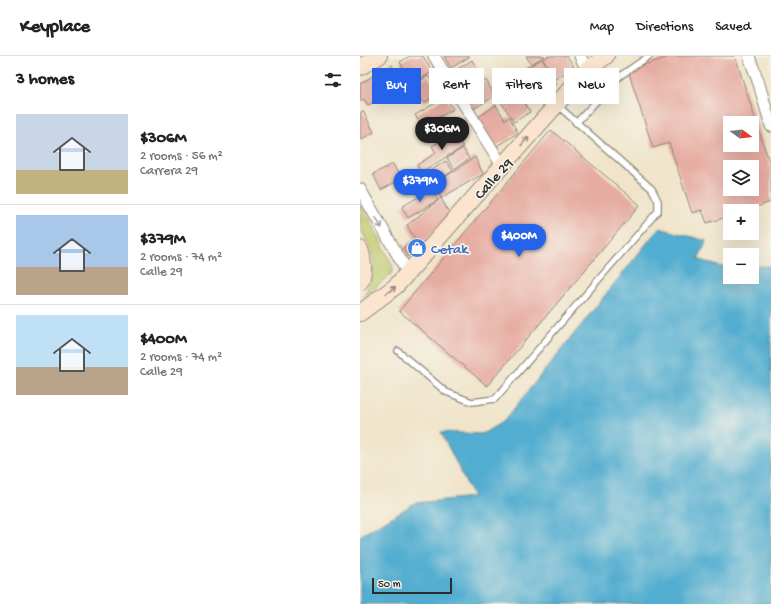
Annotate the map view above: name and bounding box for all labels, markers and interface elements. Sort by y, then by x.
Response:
text: Keyplace [20,16,90,39]
text: Map [590,19,614,36]
text: Directions [636,19,693,36]
text: Saved [715,19,751,36]
chip: Buy [372,68,421,104]
chip: Rent [429,68,484,104]
chip: Filters [492,68,556,104]
chip: New [564,68,619,104]
icon: filters [322,69,344,91]
text: 3 homes [16,70,74,90]
north arrow [723,116,759,152]
map controls [723,116,759,284]
pin: $306M [414,117,470,151]
text: $306M [424,122,460,137]
text: $306M [140,129,187,149]
icon: home [48,130,96,178]
one-way arrow [521,136,530,147]
text: 2 rooms · 56 m² [140,149,223,164]
street label: Calle 29 [471,155,518,204]
button: layers [723,160,759,196]
text: Carrera 29 [140,164,198,179]
pin: $379M [392,169,448,203]
text: $379M [403,174,437,189]
button: + [723,204,759,240]
one-way arrow [376,217,384,229]
pin: $400M [491,224,547,258]
text: $400M [501,229,537,244]
text: $379M [140,230,186,250]
icon: home [48,231,96,279]
shop icon: Cetak [406,237,428,259]
place label: Cetak [431,241,469,259]
button: − [723,248,759,284]
text: 2 rooms · 74 m² [140,250,222,265]
text: Calle 29 [140,265,183,280]
one-way arrow [386,286,397,294]
text: $400M [140,330,187,350]
icon: home [48,331,96,379]
text: 2 rooms · 74 m² [140,350,222,365]
text: Calle 29 [140,365,183,380]
scale bar [372,576,452,595]
text: 50 m [378,579,400,591]

